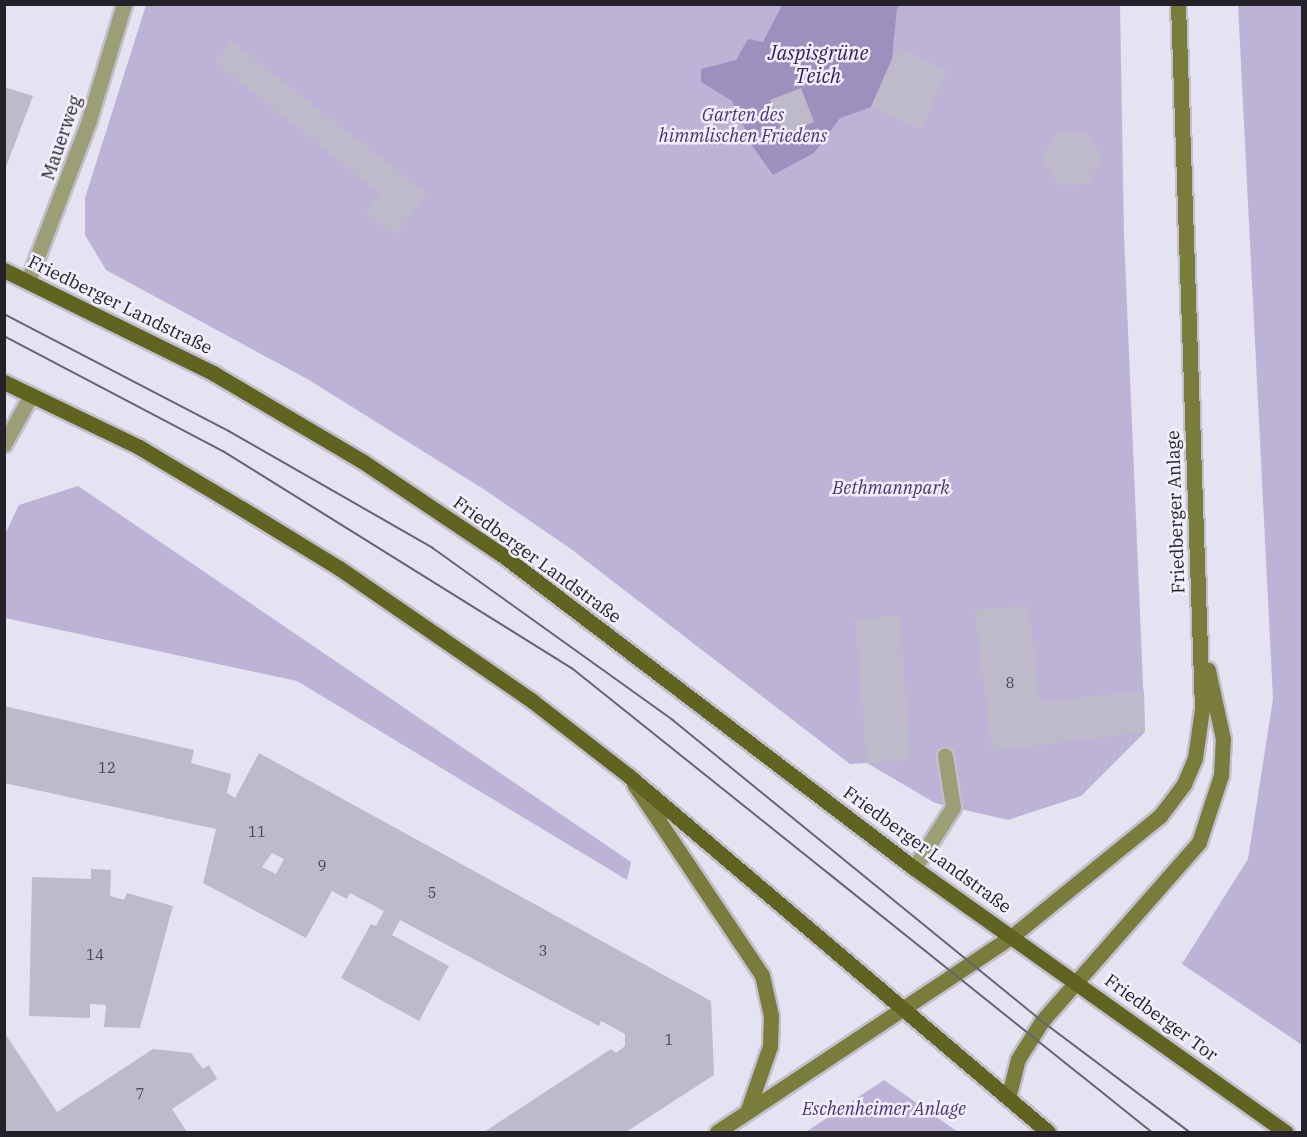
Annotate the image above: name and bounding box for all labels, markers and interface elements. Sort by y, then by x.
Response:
water label: Jaspisgrüne Teich [768,40,868,87]
street label: Mauerweg [37,93,87,183]
park label: Garten des himmlischen Friedens [659,105,827,148]
street label: Friedberger Landstraße [24,251,216,359]
street label: Friedberger Anlage [1162,430,1190,594]
park label: Bethmannpark [832,477,950,499]
street label: Friedberger Landstraße [449,492,625,628]
house number: 8 [1006,674,1014,692]
house number: 12 [98,759,116,777]
street label: Friedberger Landstraße [839,782,1015,918]
house number: 11 [248,823,266,841]
house number: 9 [318,857,326,875]
house number: 5 [428,884,436,902]
house number: 3 [539,942,547,960]
house number: 14 [86,946,104,964]
street label: Friedberger Tor [1100,970,1222,1066]
house number: 1 [665,1031,673,1049]
house number: 7 [136,1085,144,1103]
park label: Eschenheimer Anlage [802,1098,966,1120]

